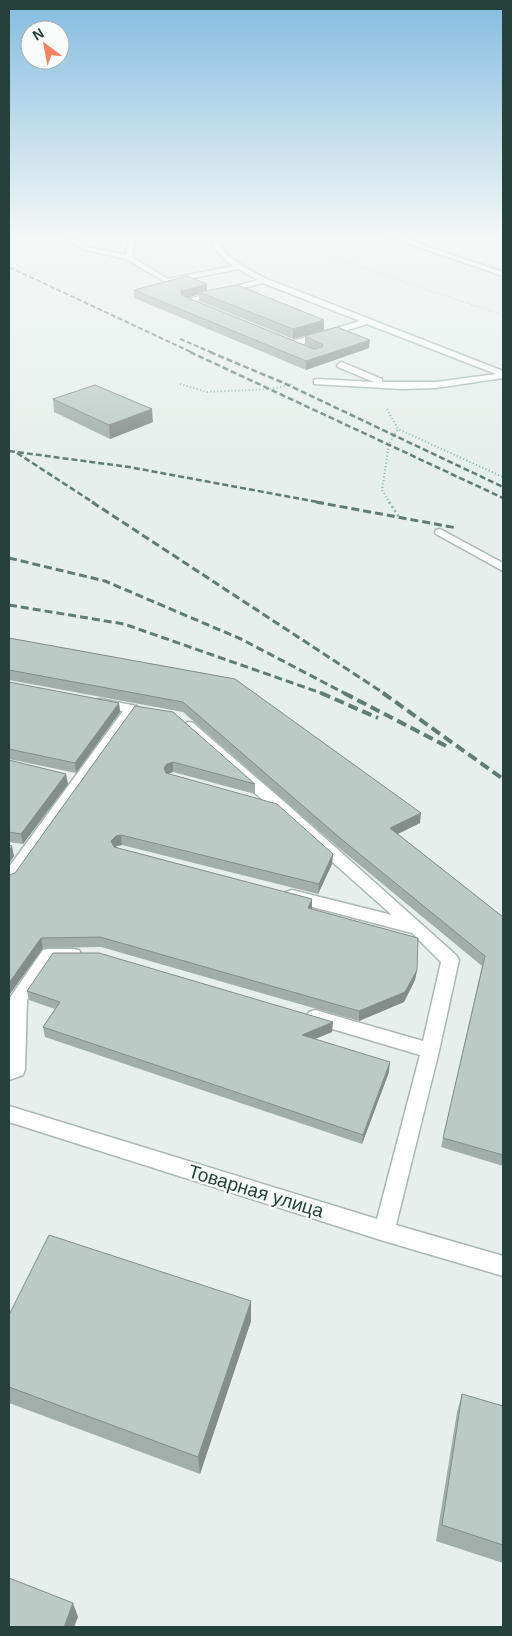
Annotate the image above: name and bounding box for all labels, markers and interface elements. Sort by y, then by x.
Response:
north arrow [20,20,70,70]
text: N [30,25,47,43]
street label: Товарная улица [186,1160,327,1222]

